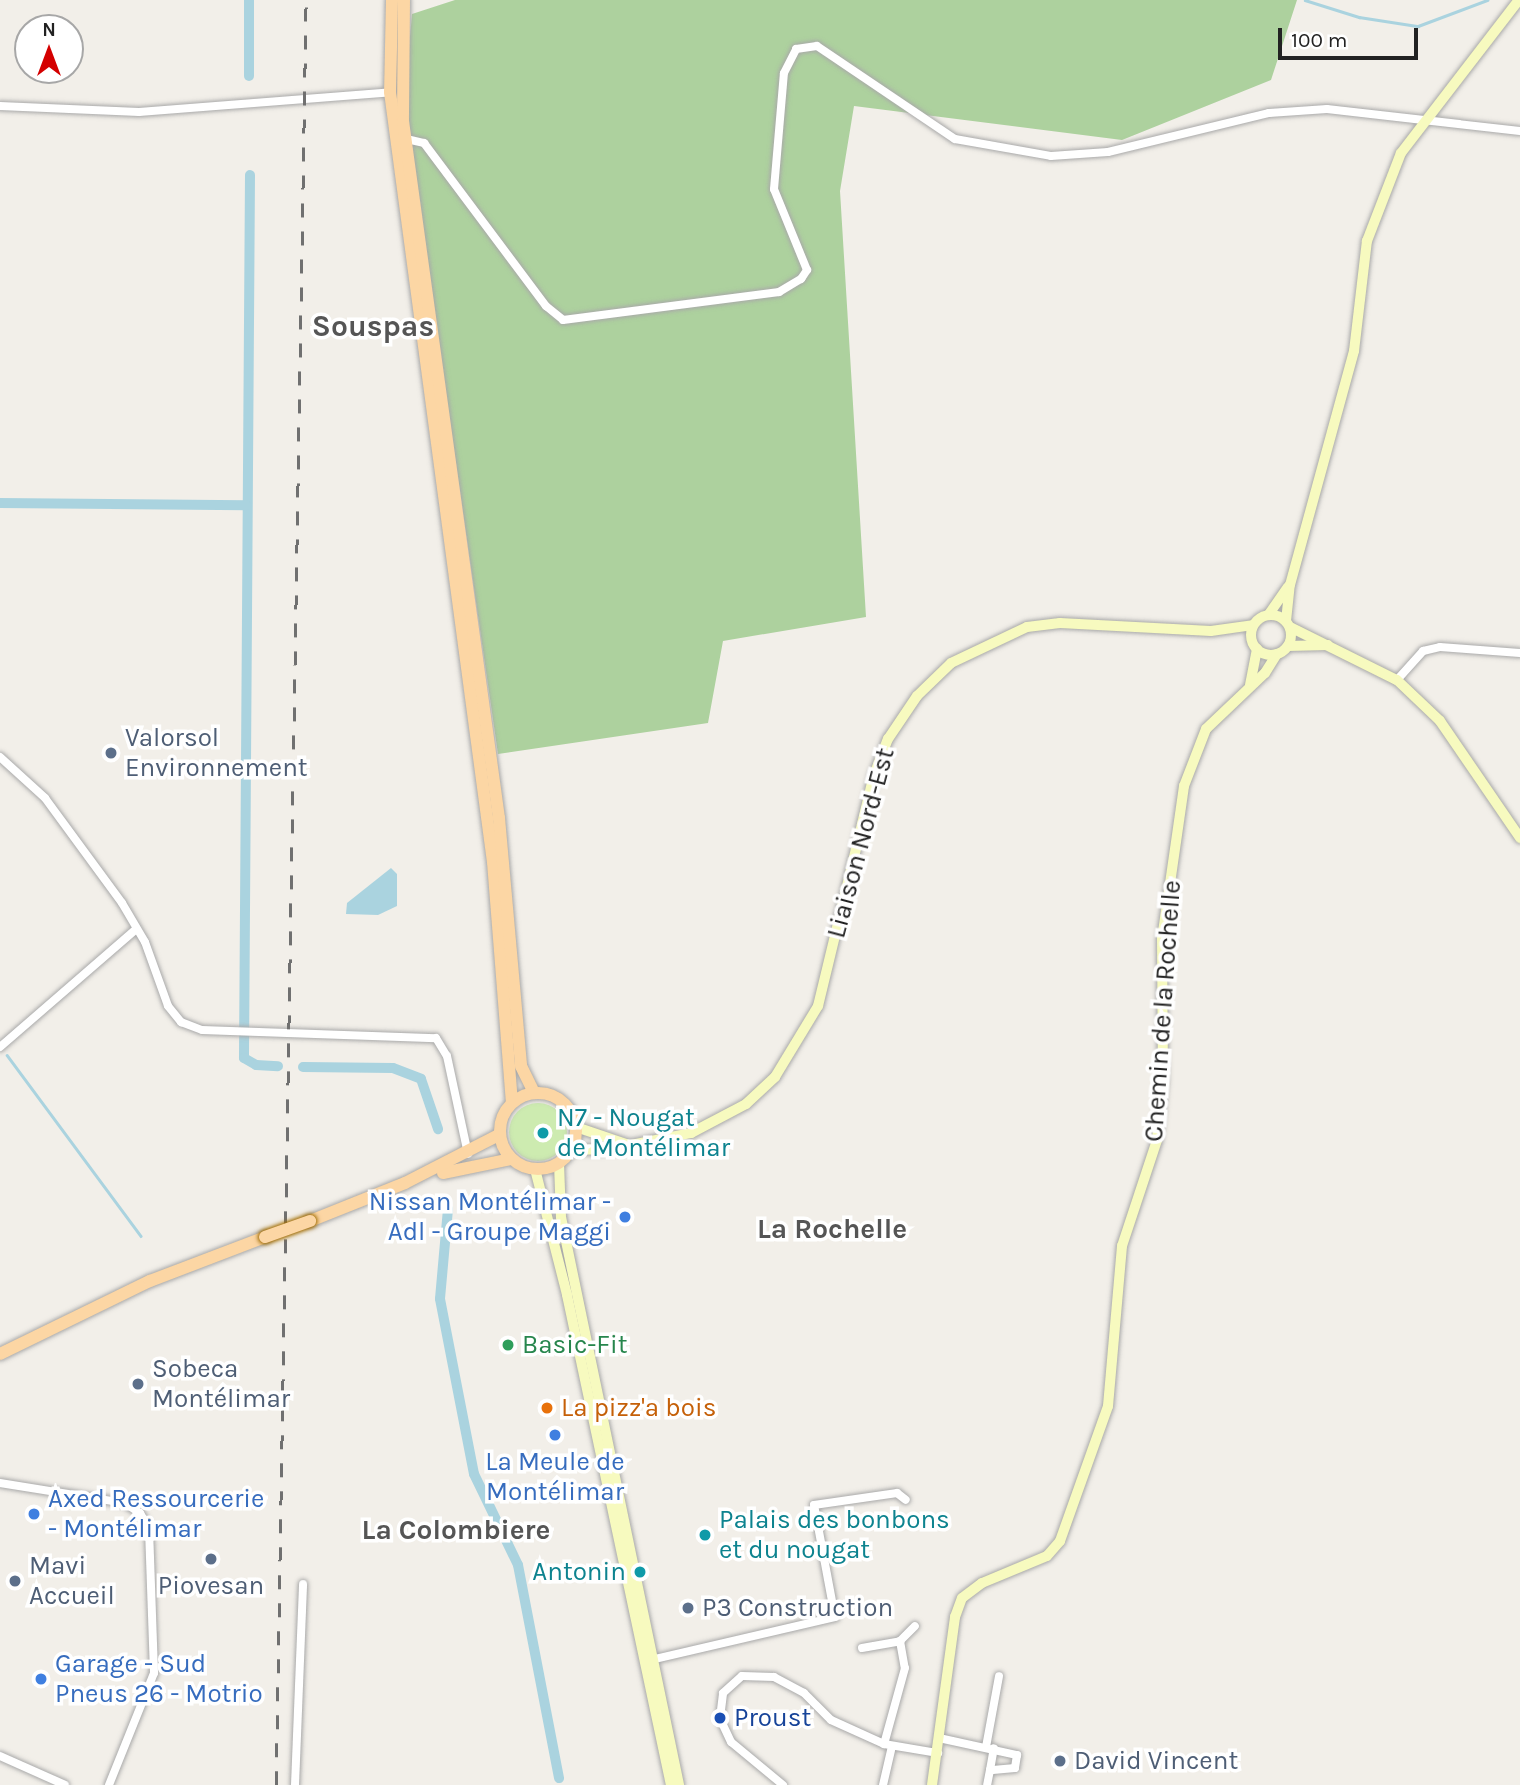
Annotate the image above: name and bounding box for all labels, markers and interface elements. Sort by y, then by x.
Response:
north arrow [14,14,84,84]
scale bar [1282,14,1422,58]
text: N [42,19,56,41]
text: 100 m [1291,28,1348,52]
district label: Souspas [312,308,434,344]
place label: Valorsol Environnement [125,722,308,784]
street label: Liaison Nord-Est [821,744,901,942]
marker: Valorsol Environnement [103,745,119,761]
street label: Chemin de la Rochelle [1138,879,1188,1143]
place label: N7 - Nougat de Montélimar [557,1102,730,1164]
marker: N7 - Nougat de Montélimar [535,1125,551,1141]
place label: Nissan Montélimar - Adl - Groupe Maggi [369,1186,611,1248]
marker: Nissan Montélimar - Adl - Groupe Maggi [617,1209,633,1225]
district label: La Rochelle [757,1212,907,1246]
place label: Basic-Fit [522,1329,627,1361]
marker: Basic-Fit [500,1337,516,1353]
place label: Sobeca Montélimar [152,1353,290,1414]
marker: Sobeca Montélimar [130,1376,146,1392]
place label: La pizz'a bois [561,1392,716,1424]
marker: La pizz'a bois [539,1400,555,1416]
marker: La Meule de Montélimar [547,1427,563,1443]
place label: La Meule de Montélimar [485,1446,625,1508]
place label: Axed Ressourcerie - Montélimar [48,1483,264,1544]
place label: Palais des bonbons et du nougat [719,1504,950,1566]
marker: Axed Ressourcerie - Montélimar [26,1506,42,1522]
district label: La Colombiere [362,1513,550,1547]
marker: Palais des bonbons et du nougat [697,1527,713,1543]
place label: Mavi Accueil [29,1550,115,1612]
marker: Piovesan [203,1551,219,1567]
place label: Antonin [532,1556,626,1588]
marker: Antonin [632,1564,648,1580]
place label: Piovesan [158,1570,264,1602]
marker: Mavi Accueil [7,1573,23,1589]
place label: P3 Construction [702,1592,893,1624]
marker: P3 Construction [680,1600,696,1616]
place label: Garage - Sud Pneus 26 - Motrio [55,1648,263,1710]
marker: Garage - Sud Pneus 26 - Motrio [33,1671,49,1687]
place label: Proust [734,1702,811,1734]
marker: Proust [712,1710,728,1726]
place label: David Vincent [1074,1745,1238,1777]
marker: David Vincent [1052,1753,1068,1769]

